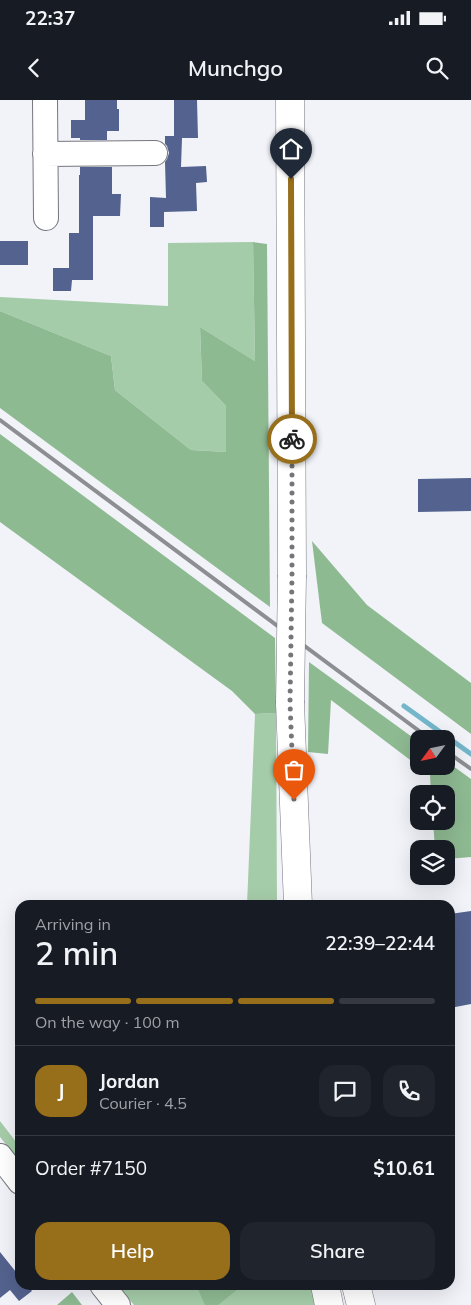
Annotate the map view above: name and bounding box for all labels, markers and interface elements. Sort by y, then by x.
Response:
text: 22:37 [25,6,75,30]
icon: back [20,54,48,82]
text: Munchgo [188,54,283,82]
icon: search [423,54,451,82]
pin [270,128,312,179]
icon: home [277,135,305,163]
courier [267,414,317,464]
icon: bike [278,425,306,453]
north arrow [410,730,455,775]
map controls [410,730,455,885]
pin [273,749,315,800]
icon: bag [280,756,308,784]
button: locate [410,785,455,830]
button: layers [410,840,455,885]
text: Arriving in [35,914,111,934]
text: 22:39–22:44 [325,931,435,955]
text: 2 min [35,933,118,973]
text: On the way · 100 m [35,1012,180,1032]
button: chat [319,1065,371,1117]
button: phone [383,1065,435,1117]
text: Jordan [99,1069,159,1093]
text: J [58,1079,64,1103]
text: Courier · 4.5 [99,1093,187,1113]
text: Order #7150 [35,1156,147,1180]
text: $10.61 [373,1156,435,1180]
button: Help [35,1222,230,1280]
button: Share [240,1222,435,1280]

